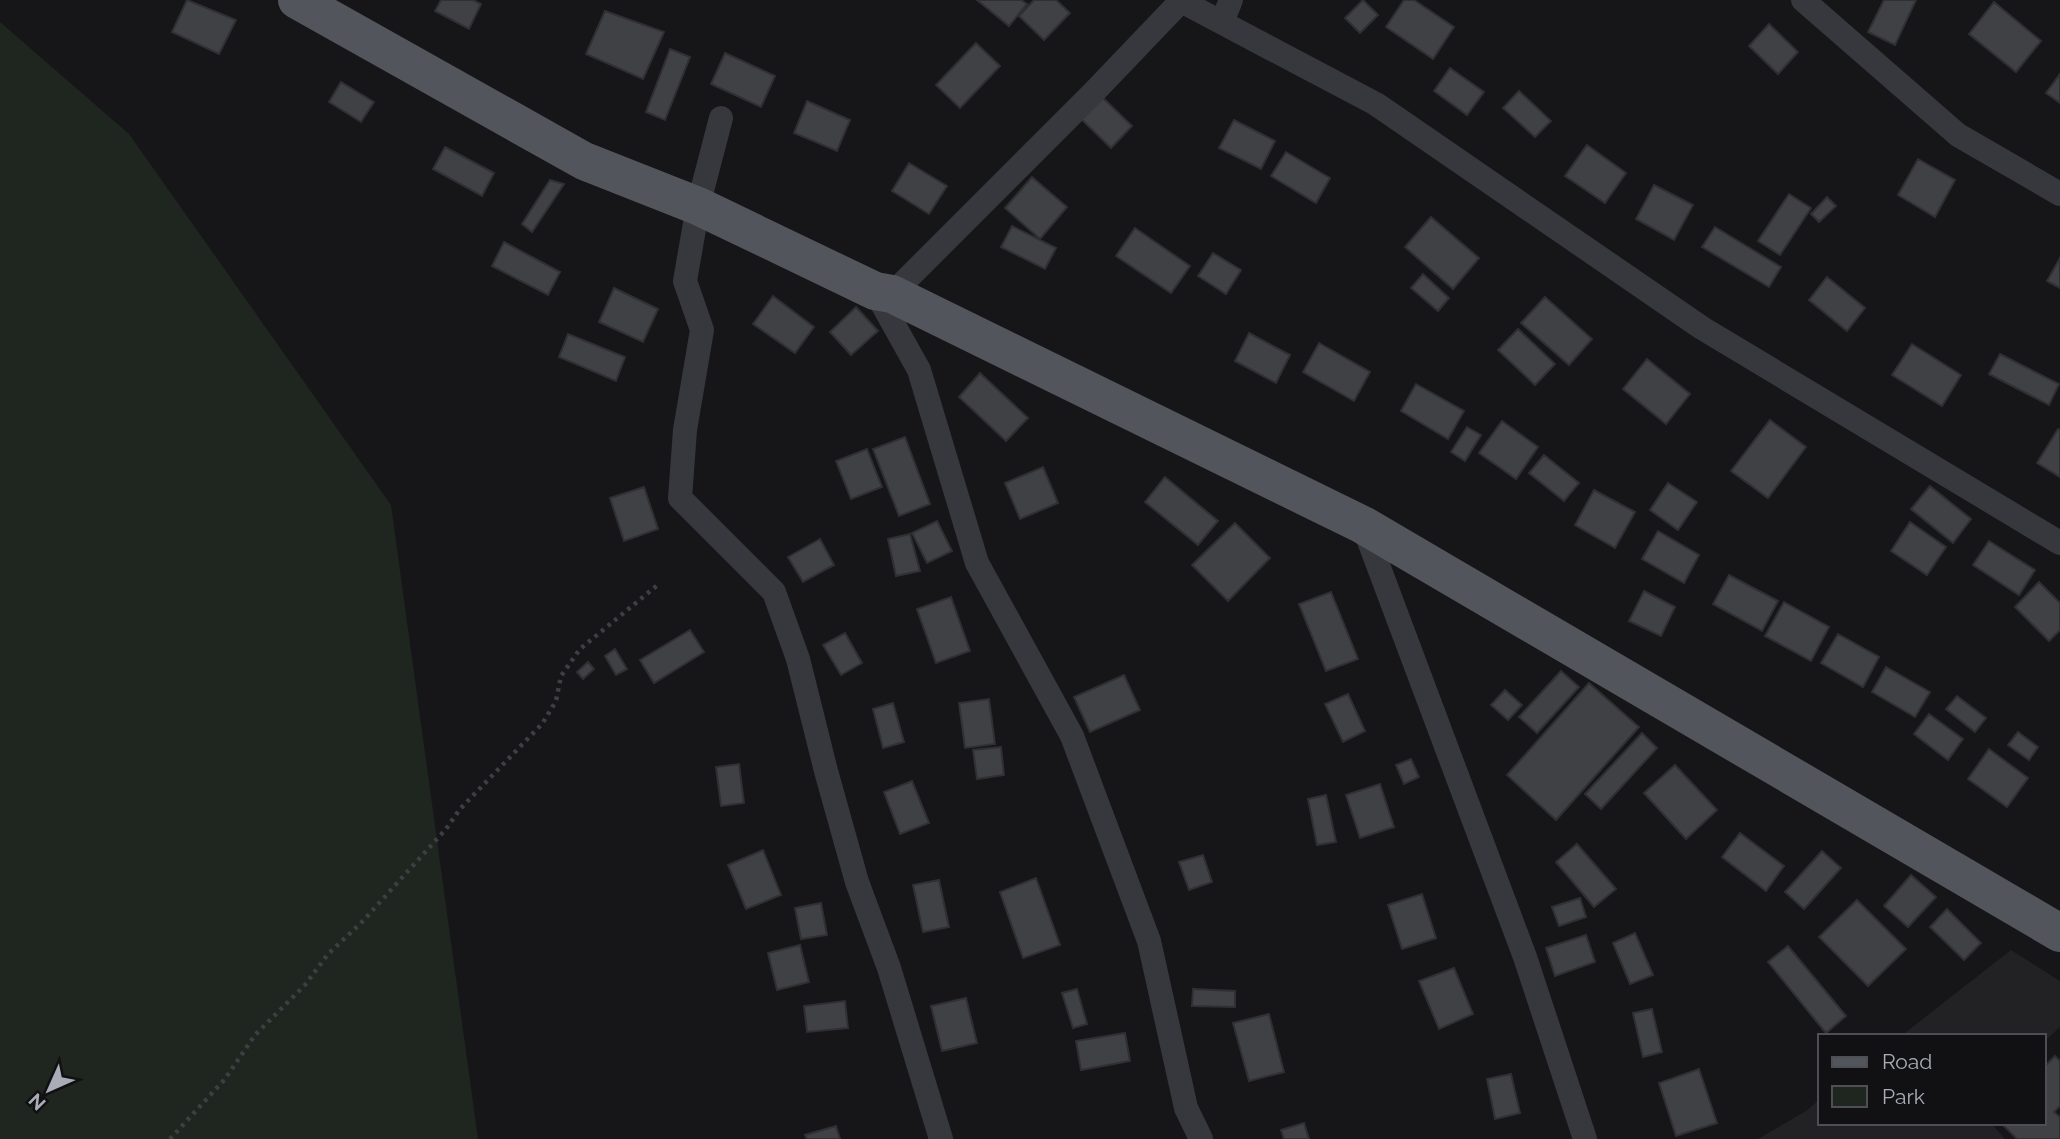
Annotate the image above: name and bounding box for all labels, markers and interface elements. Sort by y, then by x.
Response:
legend [1818,1034,2046,1125]
text: Road [1882,1049,1932,1074]
north arrow [14,1055,84,1125]
text: Park [1882,1084,1925,1109]
text: N [24,1089,50,1115]

